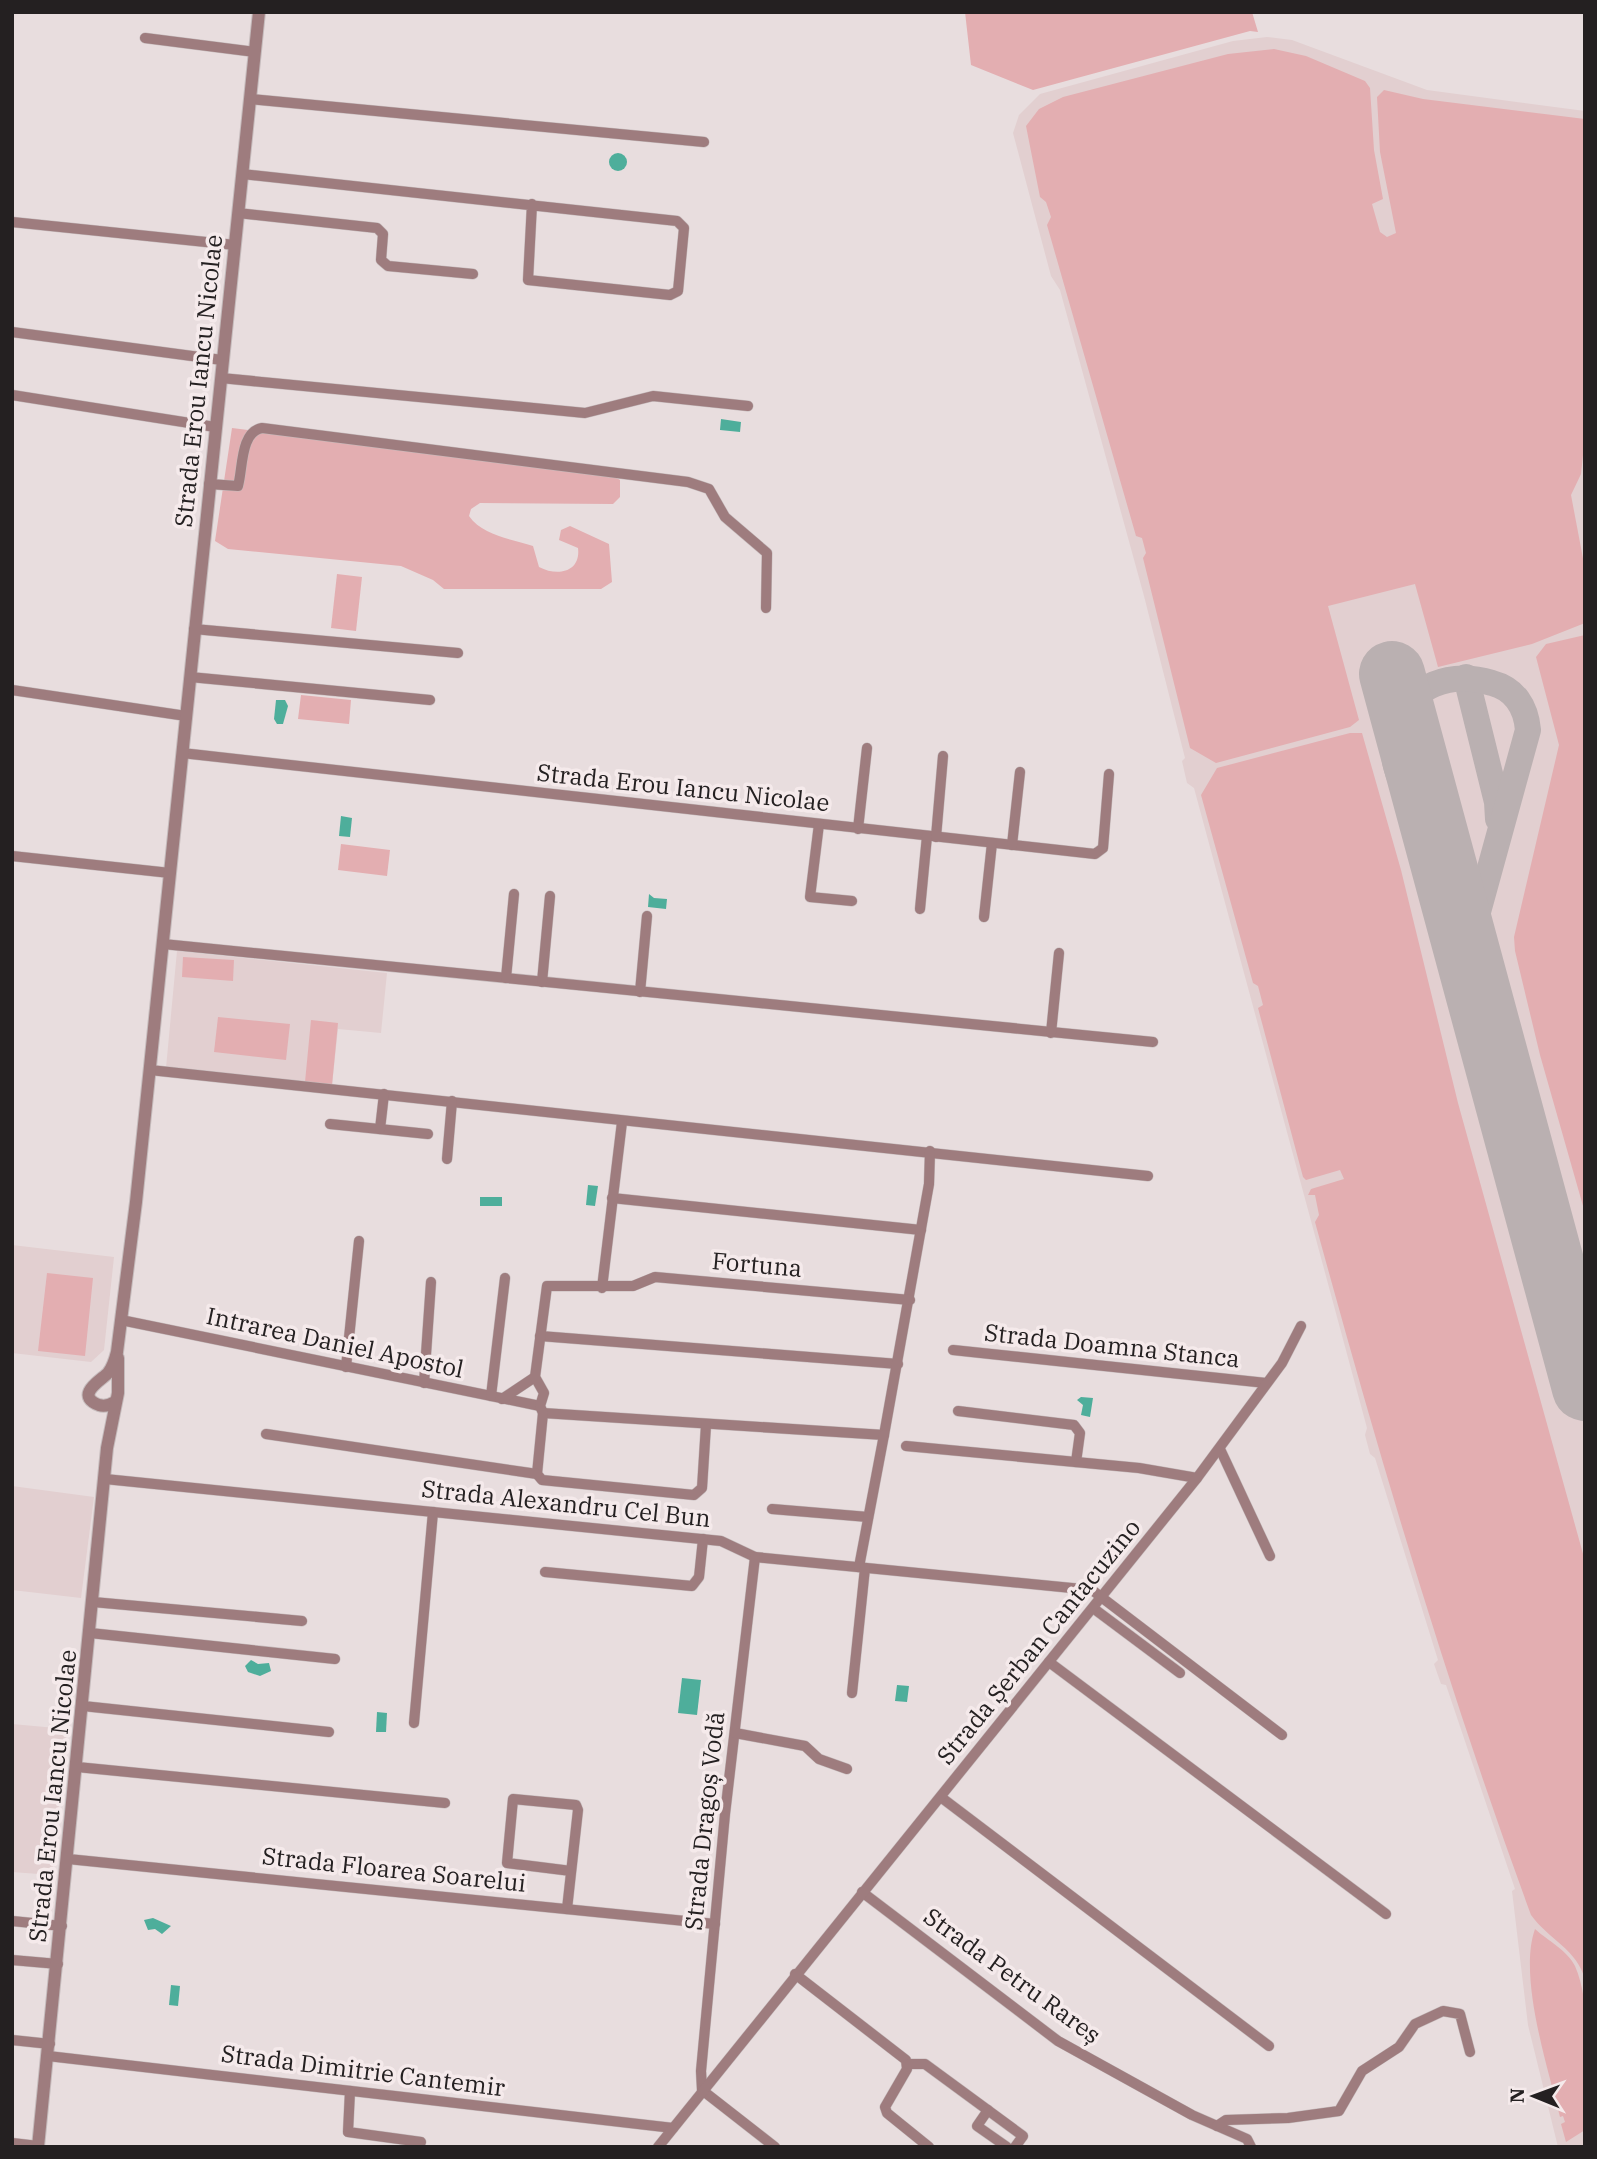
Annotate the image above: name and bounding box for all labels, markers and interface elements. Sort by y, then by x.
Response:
street label: Strada Erou Iancu Nicolae [167,233,229,529]
street label: Strada Erou Iancu Nicolae [535,756,831,818]
street label: Fortuna [711,1244,803,1284]
street label: Intrarea Daniel Apostol [204,1299,467,1385]
street label: Strada Doamna Stanca [983,1316,1241,1374]
street label: Strada Alexandru Cel Bun [420,1472,712,1534]
street label: Strada Șerban Cantacuzino [929,1512,1147,1771]
street label: Strada Erou Iancu Nicolae [21,1648,83,1944]
street label: Strada Dragoș Vodă [677,1710,731,1932]
street label: Strada Floarea Soarelui [261,1839,528,1899]
street label: Strada Petru Rareș [918,1900,1108,2050]
street label: Strada Dimitrie Cantemir [219,2037,507,2103]
north arrow [1499,2061,1569,2131]
text: N [1505,2088,1529,2103]

